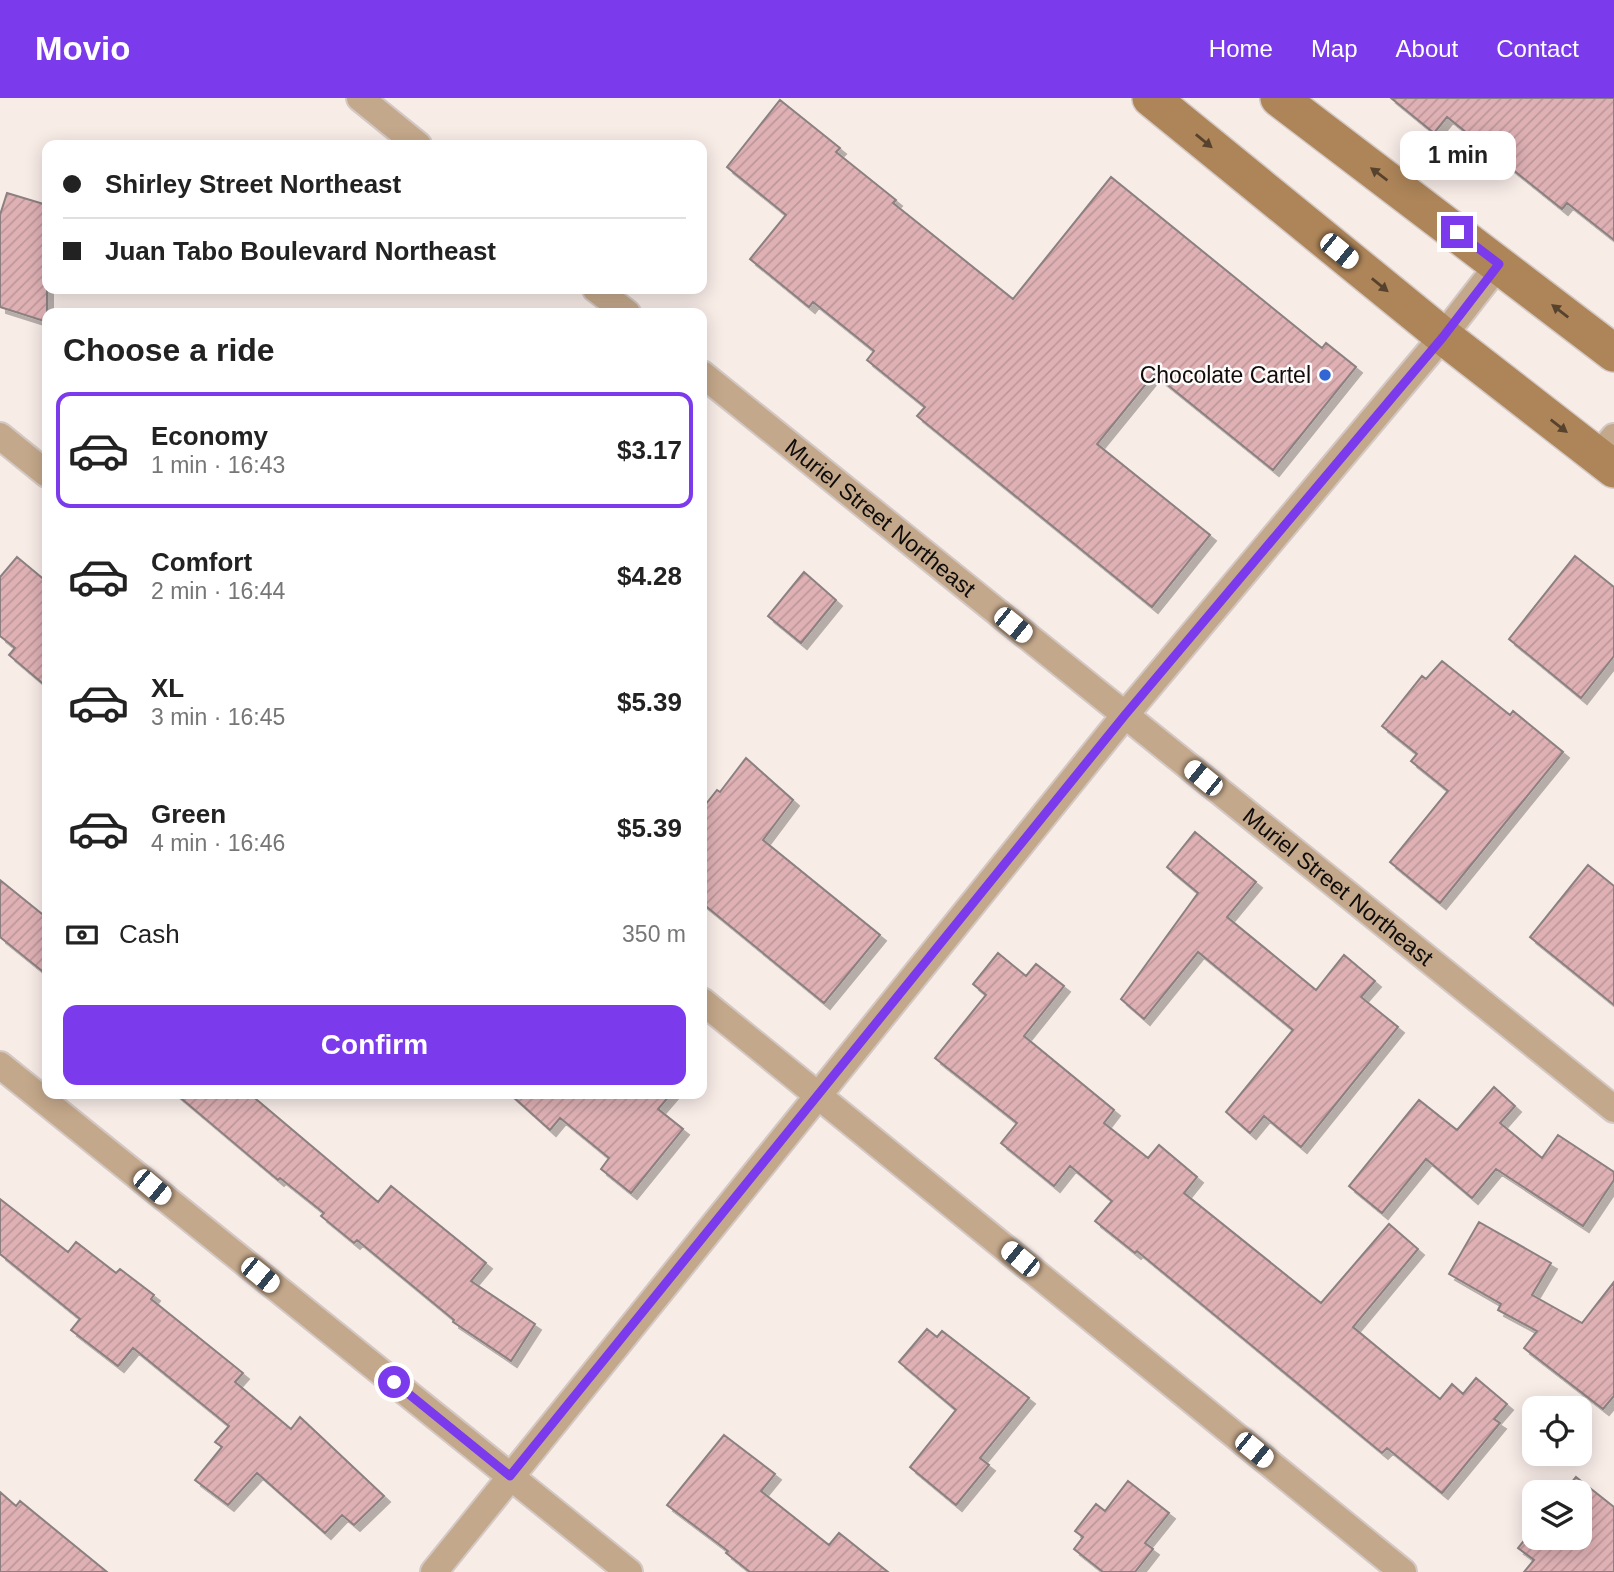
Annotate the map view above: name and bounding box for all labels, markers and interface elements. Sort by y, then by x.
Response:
text: Movio [35,30,130,67]
text: Home [1209,35,1273,62]
text: Map [1311,35,1358,62]
text: About [1396,35,1458,62]
text: Contact [1496,35,1579,62]
callout: 1 min [1399,130,1515,180]
one-way arrow [1195,133,1212,148]
text: 1 min [1428,142,1488,168]
one-way arrow [1370,167,1388,181]
text: Shirley Street Northeast [105,169,401,199]
route end [1441,216,1473,248]
car [1317,230,1362,272]
text: Juan Tabo Boulevard Northeast [105,236,496,266]
one-way arrow [1371,277,1388,292]
one-way arrow [1551,305,1569,319]
text: Choose a ride [63,332,275,368]
place label: Chocolate Cartel [1140,362,1311,388]
marker: Chocolate Cartel [1317,367,1333,383]
one-way arrow [1549,418,1567,433]
icon: car [67,419,130,482]
text: Economy [151,421,268,451]
street label: Muriel Street Northeast [780,433,981,602]
text: $3.17 [617,435,682,465]
text: 1 min · 16:43 [151,452,285,478]
icon: car [67,545,130,608]
text: Comfort [151,547,252,577]
text: $4.28 [617,561,682,591]
text: 2 min · 16:44 [151,578,285,604]
car [991,604,1036,646]
icon: car [67,671,130,734]
text: XL [151,673,184,703]
text: $5.39 [617,687,682,717]
text: 3 min · 16:45 [151,704,285,730]
car [1181,757,1226,799]
icon: car [67,797,130,860]
text: Green [151,799,226,829]
street label: Muriel Street Northeast [1238,802,1439,971]
text: $5.39 [617,813,682,843]
text: 4 min · 16:46 [151,830,285,856]
icon: cash [63,916,101,954]
text: Cash [119,919,180,949]
text: 350 m [622,921,686,947]
button: Confirm [63,1005,686,1085]
car [130,1165,175,1209]
car [998,1238,1043,1280]
car [238,1254,283,1296]
route start [378,1366,410,1398]
map controls [1522,1396,1592,1550]
button: locate [1522,1396,1592,1466]
car [1232,1429,1277,1471]
button: layers [1522,1480,1592,1550]

